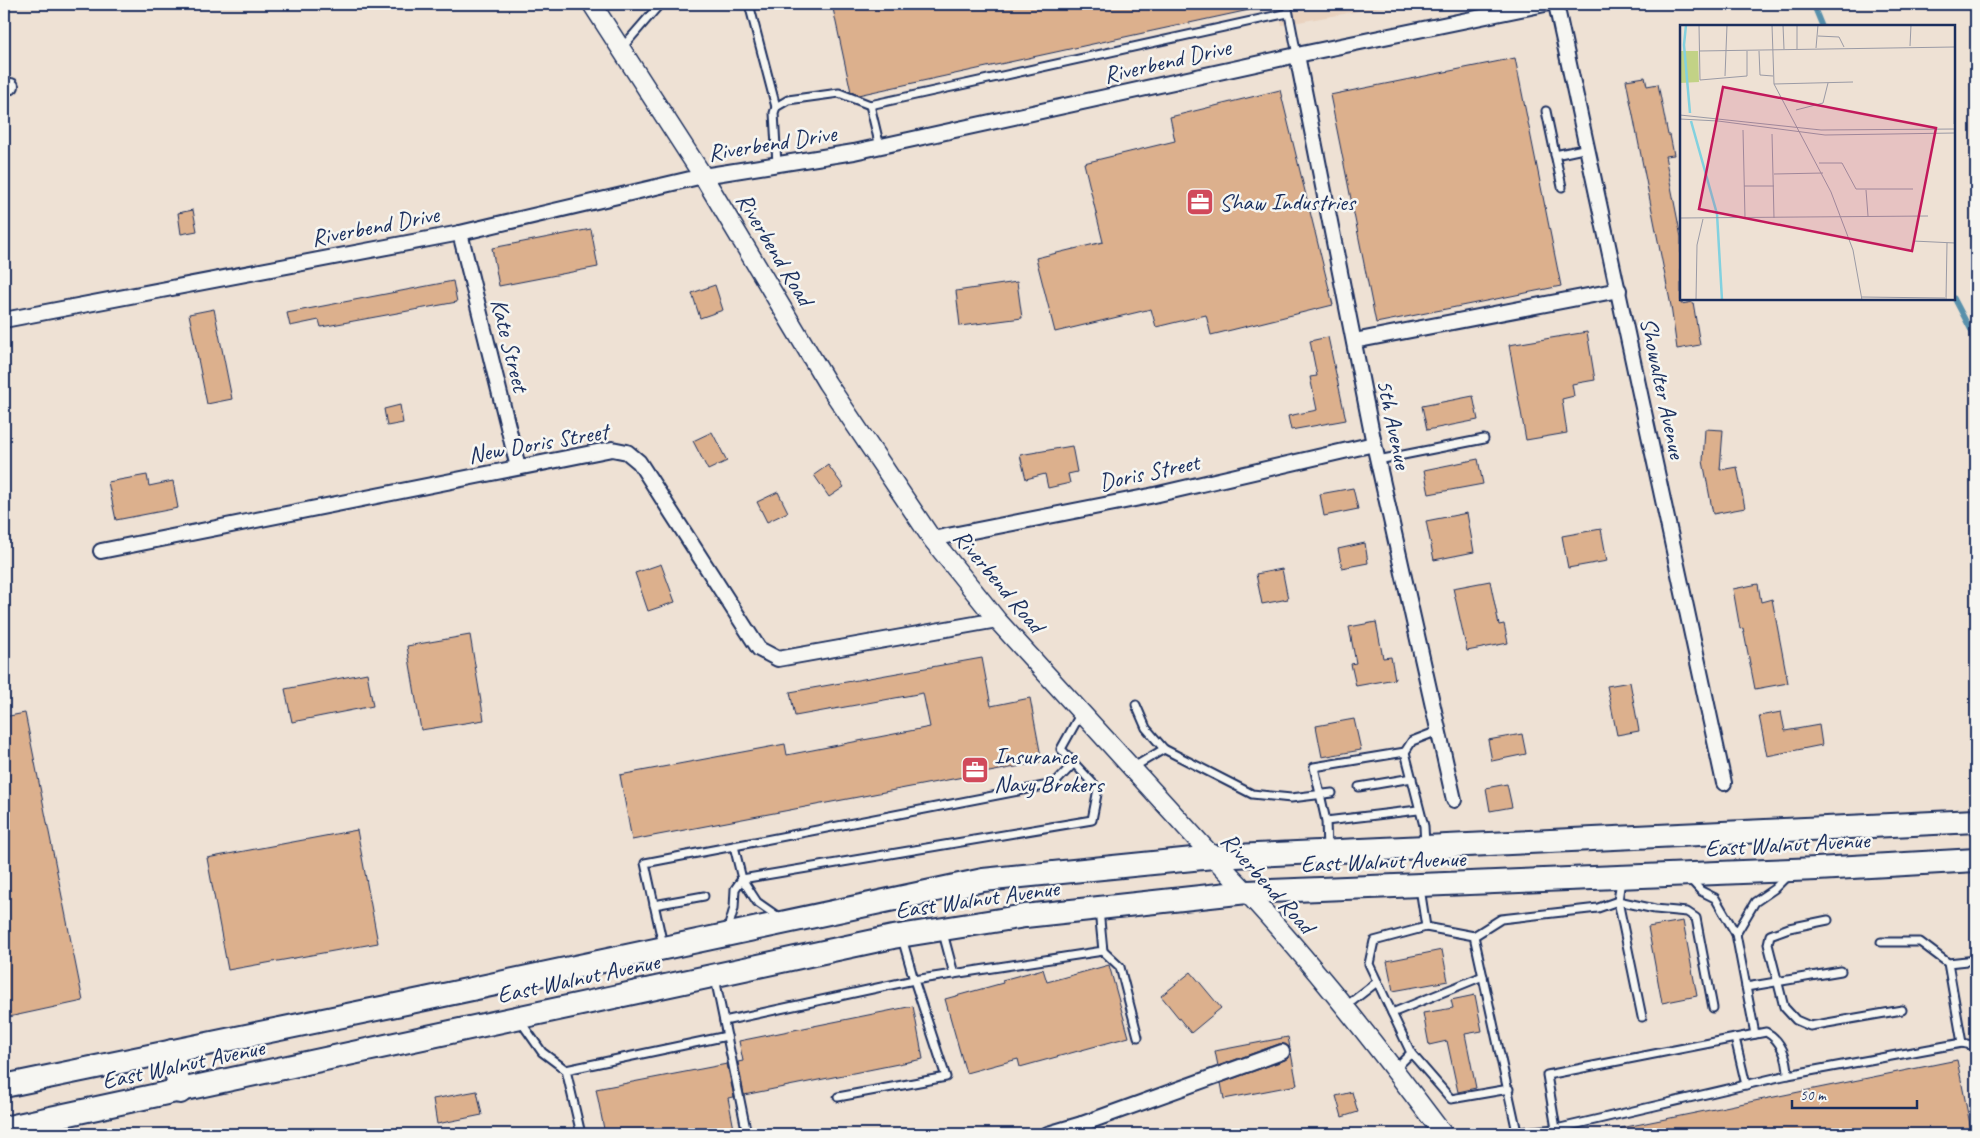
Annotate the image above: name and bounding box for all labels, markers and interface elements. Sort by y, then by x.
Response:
inset map [1680,25,1955,300]
street label: Riverbend Drive [1101,31,1235,90]
street label: Riverbend Drive [706,118,840,168]
street label: Riverbend Road [730,187,822,314]
office icon: Shaw Industries [1185,187,1215,217]
place label: Shaw Industries [1219,187,1357,217]
street label: Riverbend Drive [309,199,443,253]
street label: Kate Street [484,295,537,397]
street label: Showalter Avenue [1633,315,1693,463]
street label: 5th Avenue [1370,377,1419,474]
street label: New Doris Street [466,415,613,470]
street label: Doris Street [1096,446,1204,497]
street label: Riverbend Road [947,523,1053,642]
place label: Insurance Navy Brokers [994,741,1105,799]
office icon: Insurance Navy Brokers [960,755,990,785]
street label: East Walnut Avenue [1704,825,1872,863]
street label: Riverbend Road [1215,826,1324,943]
street label: East Walnut Avenue [1300,843,1468,879]
street label: East Walnut Avenue [893,872,1063,925]
street label: East Walnut Avenue [494,946,664,1010]
street label: East Walnut Avenue [99,1032,269,1096]
scale bar [1792,1078,1918,1110]
text: 50 m [1800,1086,1827,1105]

